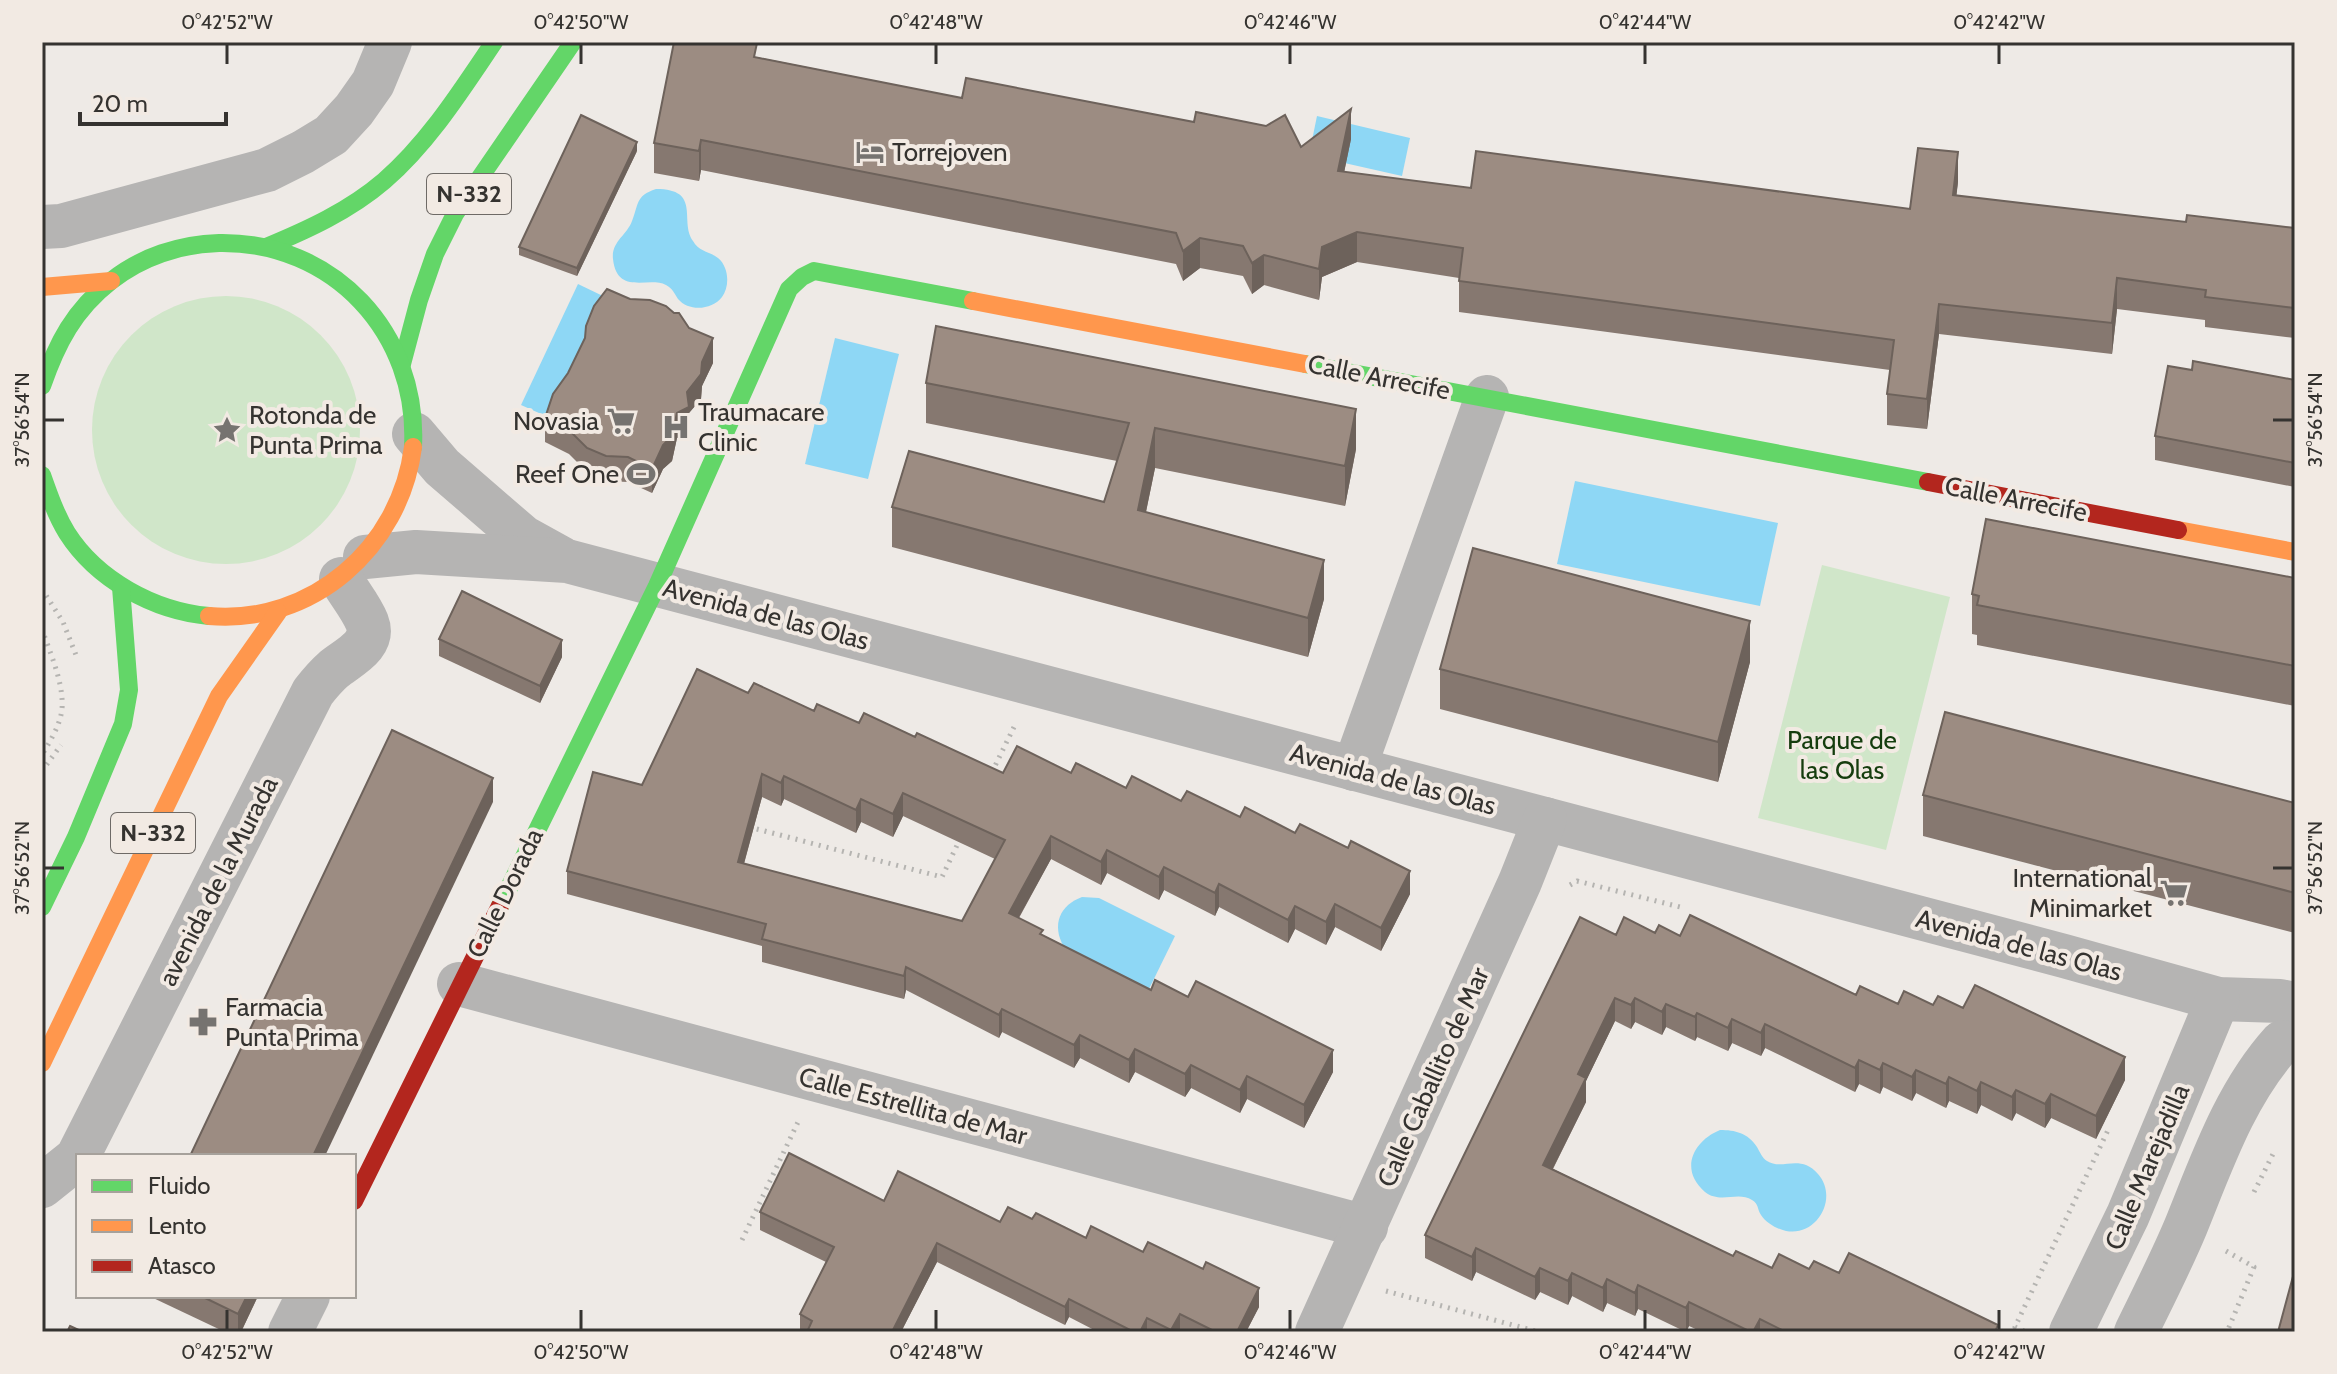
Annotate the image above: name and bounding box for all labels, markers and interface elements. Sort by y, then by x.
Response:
text: 0°42'52"W [181,10,273,34]
text: 0°42'50"W [534,10,629,34]
text: 0°42'48"W [889,10,983,34]
text: 0°42'46"W [1244,10,1336,34]
text: 0°42'44"W [1599,10,1691,34]
text: 0°42'42"W [1953,10,2045,34]
scale bar [80,76,226,126]
text: 20 m [92,89,148,118]
place label: Torrejoven [892,136,1008,168]
hotel icon: Torrejoven [855,137,885,167]
road number: N-332 [427,174,511,214]
street label: Calle Arrecife [1305,348,1453,406]
text: 37°56'54"N [10,373,34,467]
text: 37°56'54"N [2303,373,2327,467]
place label: Traumacare Clinic [698,396,824,458]
place label: Rotonda de Punta Prima [249,399,383,461]
place label: Novasia [513,405,600,437]
supermarket icon: Novasia [606,406,636,436]
hospital icon: Traumacare Clinic [661,412,691,442]
place icon: Rotonda de Punta Prima [212,415,242,445]
place label: Reef One [515,458,619,490]
sports icon: Reef One [626,459,656,489]
street label: Calle Arrecife [1942,470,2090,528]
street label: Avenida de las Olas [660,571,873,657]
park label: Parque de las Olas [1787,724,1897,786]
street label: Avenida de las Olas [1287,736,1500,822]
street label: avenida de la Murada [151,771,285,991]
road number: N-332 [111,813,195,853]
text: 37°56'52"N [10,821,34,915]
text: 37°56'52"N [2303,821,2327,915]
street label: Calle Dorada [460,822,550,963]
place label: International Minimarket [2013,862,2152,924]
supermarket icon: International Minimarket [2159,878,2189,908]
street label: Avenida de las Olas [1913,902,2126,988]
street label: Calle Caballito de Mar [1370,962,1496,1192]
place label: Farmacia Punta Prima [225,991,359,1053]
pharmacy icon: Farmacia Punta Prima [188,1007,218,1037]
street label: Calle Estrellita de Mar [795,1060,1031,1152]
street label: Calle Marejadilla [2098,1079,2197,1255]
legend [76,1154,356,1298]
text: Fluido [148,1171,210,1200]
text: Lento [148,1211,207,1240]
text: Atasco [148,1251,216,1280]
text: 0°42'52"W [181,1340,273,1364]
text: 0°42'50"W [534,1340,629,1364]
text: 0°42'48"W [889,1340,983,1364]
text: 0°42'46"W [1244,1340,1336,1364]
text: 0°42'44"W [1599,1340,1691,1364]
text: 0°42'42"W [1953,1340,2045,1364]

